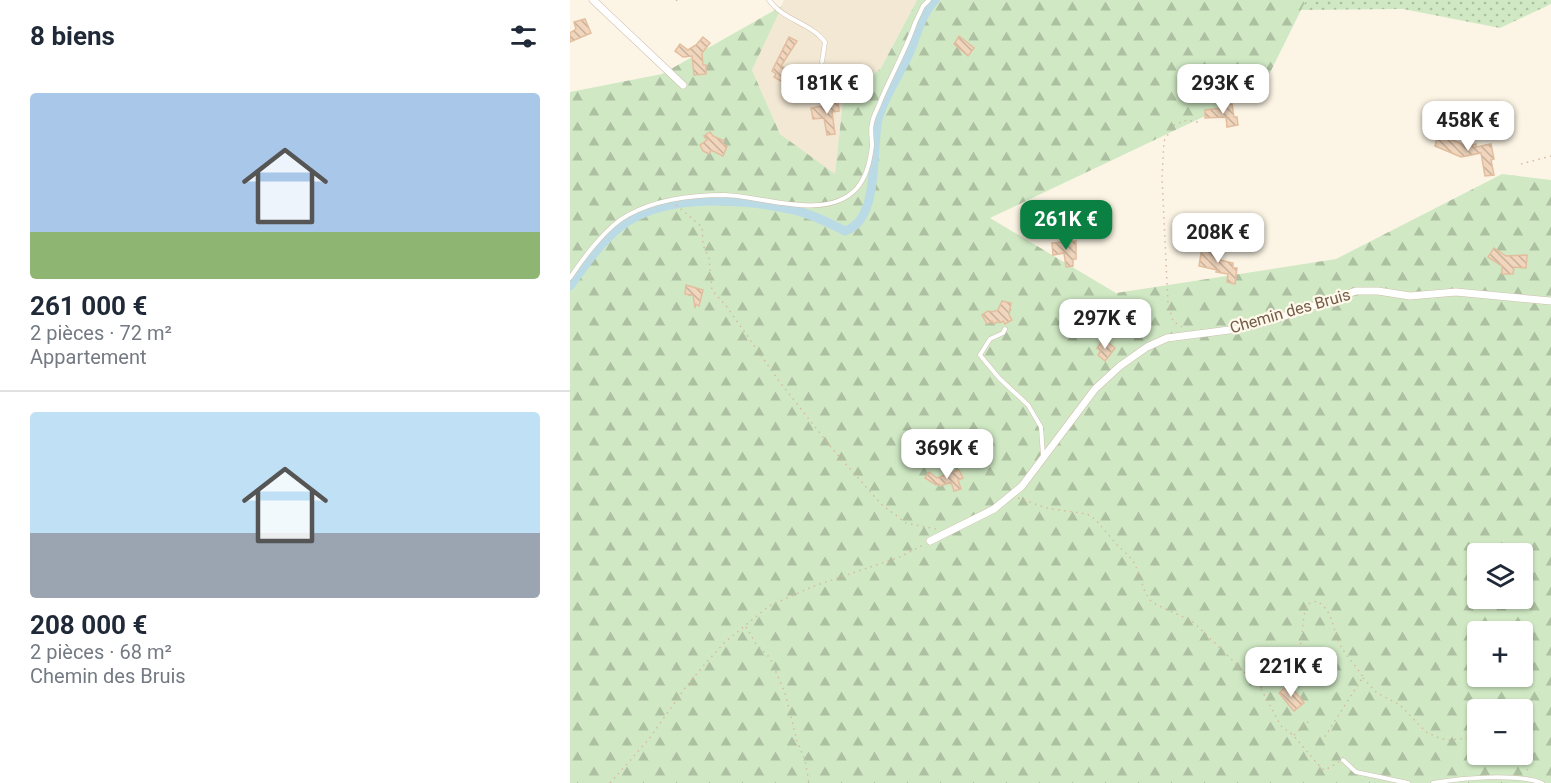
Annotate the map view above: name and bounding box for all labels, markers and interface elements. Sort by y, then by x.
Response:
icon: filters [507,20,540,53]
text: 8 biens [30,21,115,51]
pin: 181K € [778,64,876,115]
pin: 293K € [1174,64,1272,115]
text: 181K € [795,71,859,95]
text: 293K € [1191,71,1255,95]
pin: 458K € [1419,101,1517,152]
text: 458K € [1436,108,1500,132]
icon: home [231,132,339,240]
pin: 261K € [1017,200,1115,251]
text: 261K € [1034,207,1098,231]
pin: 208K € [1169,213,1267,264]
text: 208K € [1186,220,1250,244]
street label: Chemin des Bruis [1228,285,1352,337]
text: 261 000 € [30,291,147,321]
pin: 297K € [1056,299,1154,350]
text: 297K € [1073,306,1137,330]
text: 2 pièces · 72 m² [30,321,172,345]
text: Appartement [30,345,147,369]
pin: 369K € [898,429,996,480]
text: 369K € [915,436,979,460]
icon: home [231,451,339,559]
map controls [1467,543,1533,765]
button: layers [1467,543,1533,609]
text: 208 000 € [30,610,147,640]
button: + [1467,621,1533,687]
text: 2 pièces · 68 m² [30,640,172,664]
pin: 221K € [1242,647,1340,698]
text: 221K € [1259,654,1323,678]
text: Chemin des Bruis [30,664,186,688]
button: − [1467,699,1533,765]

